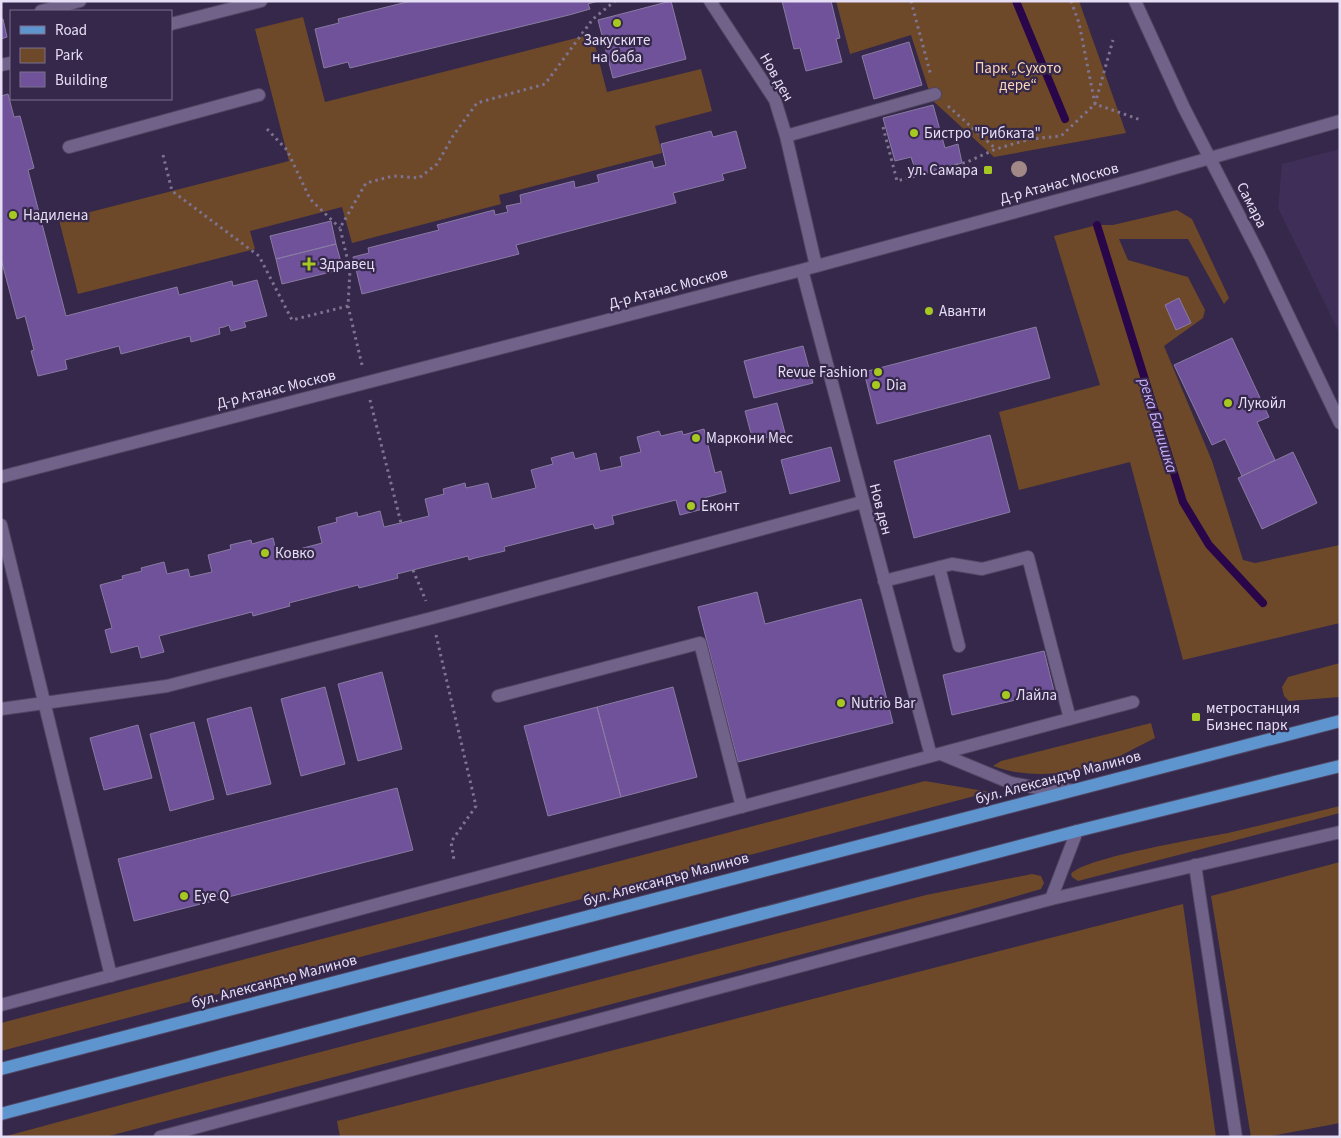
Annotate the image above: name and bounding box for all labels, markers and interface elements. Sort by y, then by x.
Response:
legend [10,10,172,100]
marker: Закуските на баба [611,17,623,29]
text: Road [55,20,87,41]
place label: Закуските на баба [584,30,650,68]
text: Park [55,45,84,66]
street label: Нов ден [754,49,799,105]
park label: Парк „Сухото дере“ [975,58,1061,96]
text: Building [55,70,108,91]
place label: Бистро "Рибката" [924,123,1041,144]
marker: Бистро "Рибката" [908,127,920,139]
street label: Д-р Атанас Москов [997,157,1121,209]
place label: ул. Самара [908,160,978,181]
marker: ул. Самара [982,164,994,176]
street label: Самара [1231,179,1272,232]
place label: Надилена [23,205,88,226]
marker: Надилена [7,209,19,221]
place label: Здравец [319,254,375,275]
marker: Здравец [303,258,315,270]
street label: Д-р Атанас Москов [606,262,730,314]
place label: Аванти [939,301,986,322]
marker: Аванти [923,305,935,317]
place label: Revue Fashion [778,362,868,383]
street label: Д-р Атанас Москов [214,364,338,414]
marker: Revue Fashion [872,366,884,378]
water label: река Банишка [1133,374,1183,476]
place label: Dia [886,375,906,396]
marker: Dia [870,379,882,391]
place label: Лукойл [1238,393,1286,414]
marker: Лукойл [1222,397,1234,409]
place label: Маркони Мес [706,428,793,449]
marker: Маркони Мес [690,432,702,444]
street label: Нов ден [864,481,897,537]
place label: Еконт [701,496,740,517]
marker: Еконт [685,500,697,512]
place label: Ковко [275,543,315,564]
marker: Ковко [259,547,271,559]
place label: Лайла [1016,685,1057,706]
marker: Лайла [1000,689,1012,701]
place label: Nutrio Bar [851,693,916,714]
marker: Nutrio Bar [835,697,847,709]
place label: метростанция Бизнес парк [1206,698,1300,736]
marker: метростанция Бизнес парк [1190,711,1202,723]
street label: бул. Александър Малинов [973,745,1144,810]
street label: бул. Александър Малинов [581,847,752,912]
place label: Eye Q [194,886,229,907]
marker: Eye Q [178,890,190,902]
street label: бул. Александър Малинов [189,949,360,1014]

